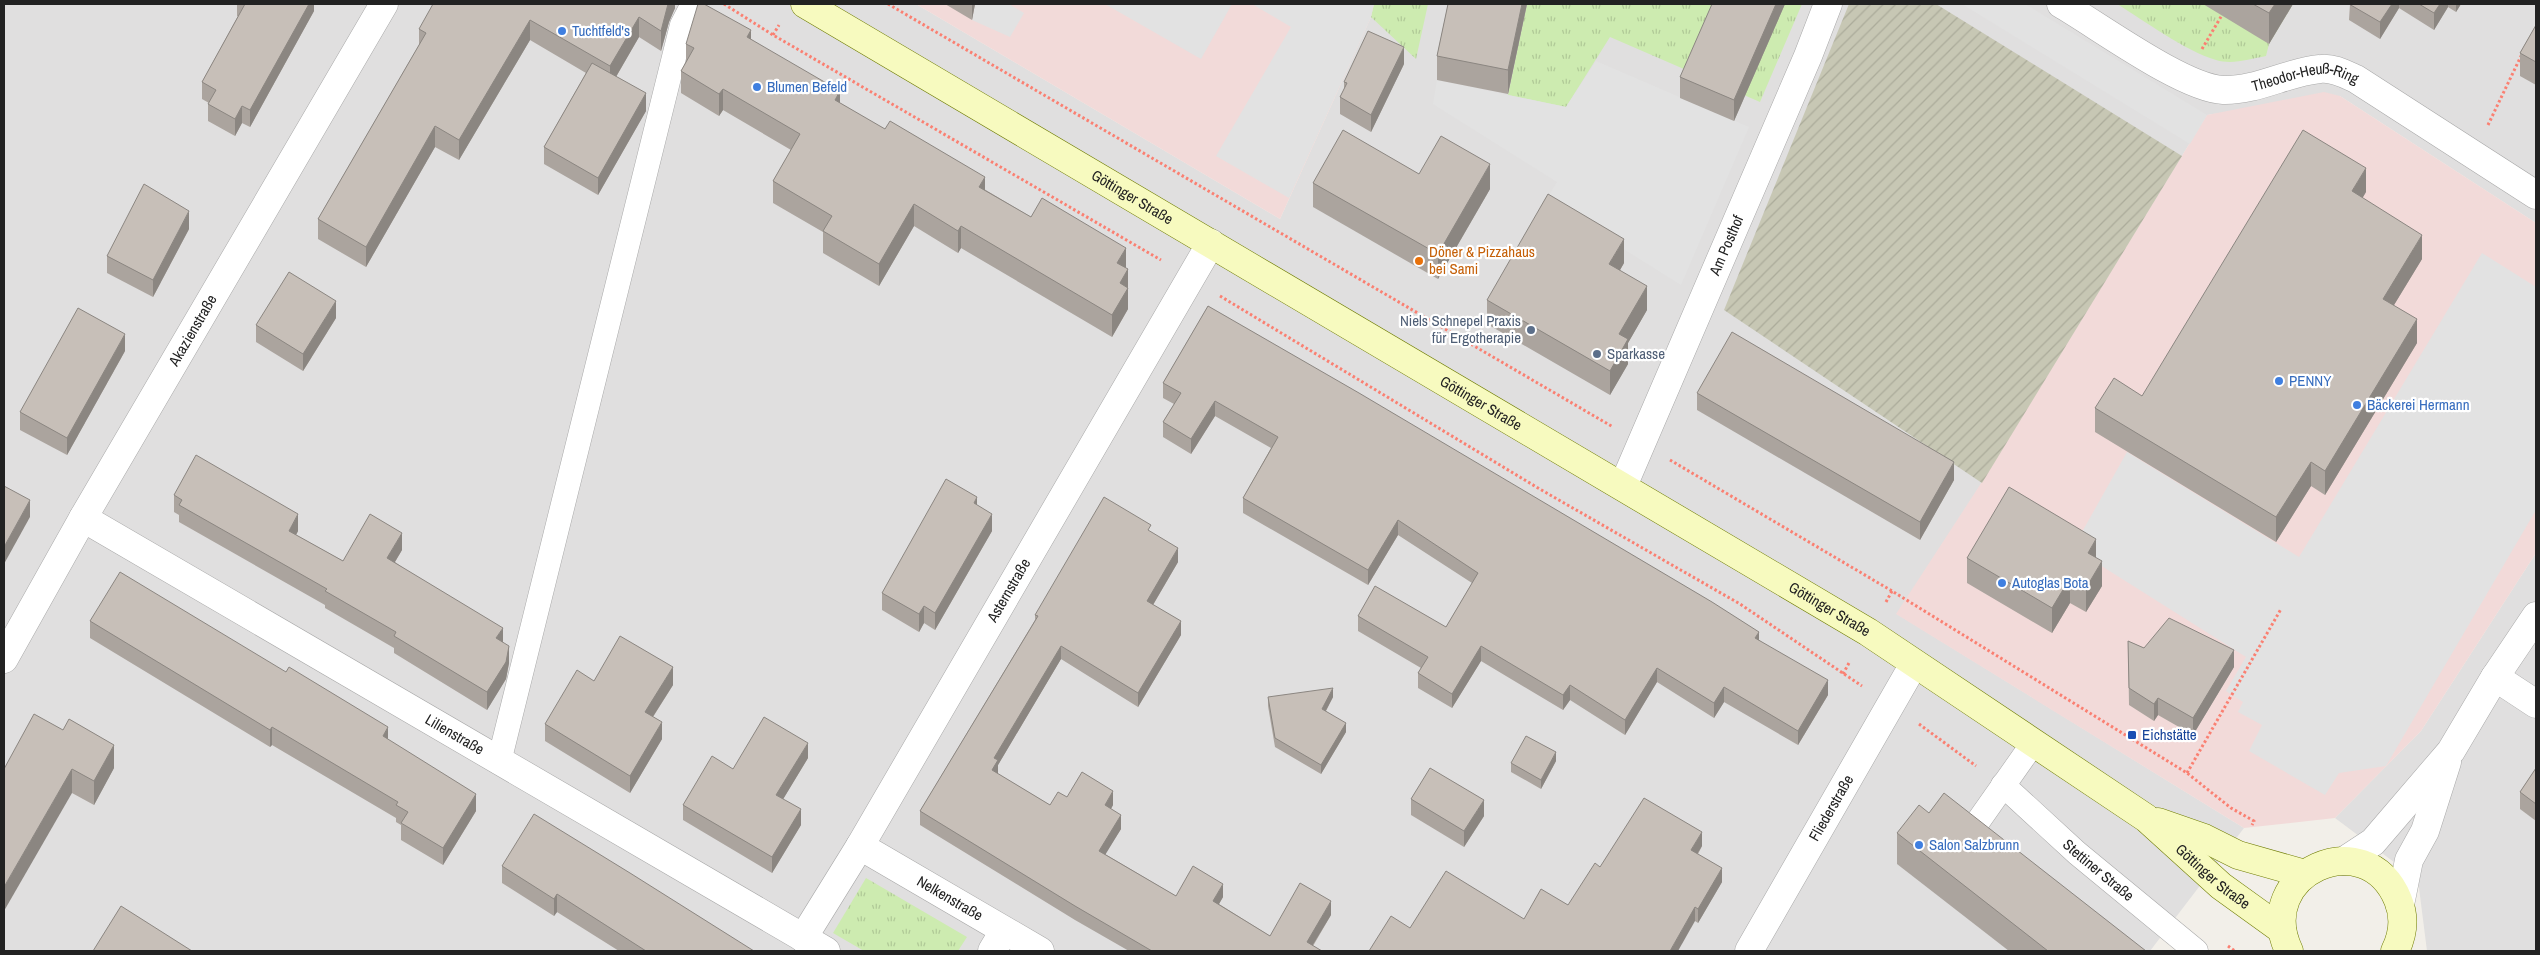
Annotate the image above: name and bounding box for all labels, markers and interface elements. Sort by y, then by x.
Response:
place label: Tuchtfeld's [572,20,630,41]
marker: Tuchtfeld's [556,25,568,37]
street label: Theodor-Heuß-Ring [2249,58,2363,96]
place label: Blumen Befeld [767,76,847,97]
marker: Blumen Befeld [751,81,763,93]
street label: Göttinger Straße [1088,164,1177,229]
street label: Am Posthof [1703,211,1749,279]
place label: Döner & Pizzahaus bei Sami [1429,241,1535,279]
marker: Döner & Pizzahaus bei Sami [1413,255,1425,267]
street label: Akazienstraße [163,290,222,371]
place label: Niels Schnepel Praxis für Ergotherapie [1400,310,1521,348]
marker: Niels Schnepel Praxis für Ergotherapie [1525,324,1537,336]
place label: Sparkasse [1607,343,1665,364]
marker: Sparkasse [1591,348,1603,360]
street label: Göttinger Straße [1436,370,1526,435]
place label: PENNY [2289,370,2332,391]
marker: PENNY [2273,375,2285,387]
place label: Bäckerei Hermann [2367,394,2470,415]
marker: Bäckerei Hermann [2351,399,2363,411]
street label: Asternstraße [981,554,1035,627]
place label: Autoglas Bota [2011,572,2089,593]
street label: Göttinger Straße [1785,576,1875,641]
marker: Autoglas Bota [1996,577,2008,589]
street label: Lilienstraße [421,709,488,760]
place label: Eichstätte [2142,724,2197,745]
marker: Eichstätte [2126,729,2138,741]
street label: Fliederstraße [1803,771,1858,845]
place label: Salon Salzbrunn [1929,834,2019,855]
street label: Stettiner Straße [2058,834,2139,906]
marker: Salon Salzbrunn [1913,839,1925,851]
street label: Göttinger Straße [2171,839,2255,914]
street label: Nelkenstraße [913,870,987,926]

